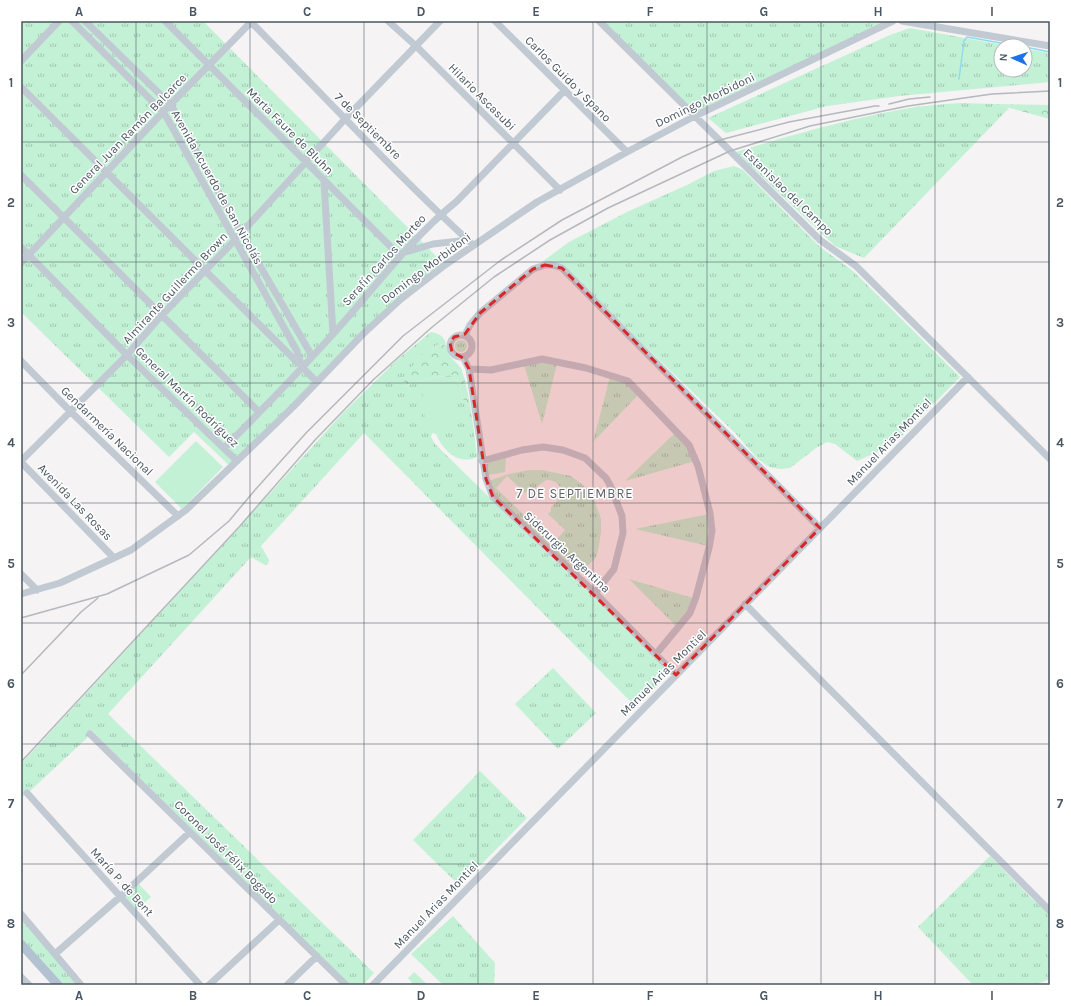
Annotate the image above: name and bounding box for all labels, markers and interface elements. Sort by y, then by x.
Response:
text: A [75,4,83,19]
text: B [189,4,197,19]
text: C [303,4,311,19]
text: D [417,4,426,19]
text: E [532,4,540,19]
text: F [646,4,654,19]
text: G [760,4,768,19]
text: H [873,4,883,19]
text: I [990,4,994,19]
street label: Carlos Guido y Spano [522,33,614,125]
north arrow [993,38,1033,78]
text: N [997,53,1010,62]
street label: Hilario Ascasubi [446,61,518,133]
street label: Domingo Morbidoni [653,70,757,130]
street label: General Juan Ramón Balcarce [67,71,189,197]
text: 1 [9,75,13,90]
text: 1 [1058,75,1062,90]
street label: Marta Faure de Bluhn [244,85,336,177]
street label: 7 de Septiembre [332,90,404,162]
street label: Avenida Acuerdo de San Nicolás [169,107,265,267]
street label: Estanislao del Campo [740,146,836,238]
text: 2 [7,195,15,210]
text: 2 [1056,195,1064,210]
street label: Serafín Carlos Morteo [339,212,429,308]
street label: Almirante Guillermo Brown [120,229,230,347]
street label: Domingo Morbidoni [378,230,474,306]
text: 3 [7,315,15,330]
text: 3 [1056,315,1064,330]
street label: General Martín Rodríguez [132,344,242,450]
street label: Gendarmería Nacional [58,383,156,479]
street label: Manuel Arias Montiel [844,395,934,489]
text: 4 [7,435,15,450]
text: 4 [1056,435,1064,450]
street label: Avenida Las Rosas [35,461,115,543]
district label: 7 DE SEPTIEMBRE [516,486,634,501]
street label: Siderurgia Argentina [521,508,613,596]
text: 5 [7,556,15,571]
text: 5 [1056,556,1064,571]
street label: Manuel Arias Montiel [617,627,709,719]
text: 6 [7,676,15,691]
text: 6 [1056,676,1064,691]
text: 7 [8,796,15,811]
text: 7 [1057,796,1064,811]
street label: Coronel José Félix Bogado [171,797,281,907]
street label: María P. de Bent [88,845,157,919]
street label: Manuel Arias Montiel [391,858,481,952]
text: 8 [7,916,15,931]
text: 8 [1056,916,1064,931]
text: A [75,988,83,1003]
text: B [189,988,197,1003]
text: C [303,988,311,1003]
text: D [417,988,426,1003]
text: E [532,988,540,1003]
text: F [646,988,654,1003]
text: G [760,988,768,1003]
text: H [873,988,883,1003]
text: I [990,988,994,1003]

